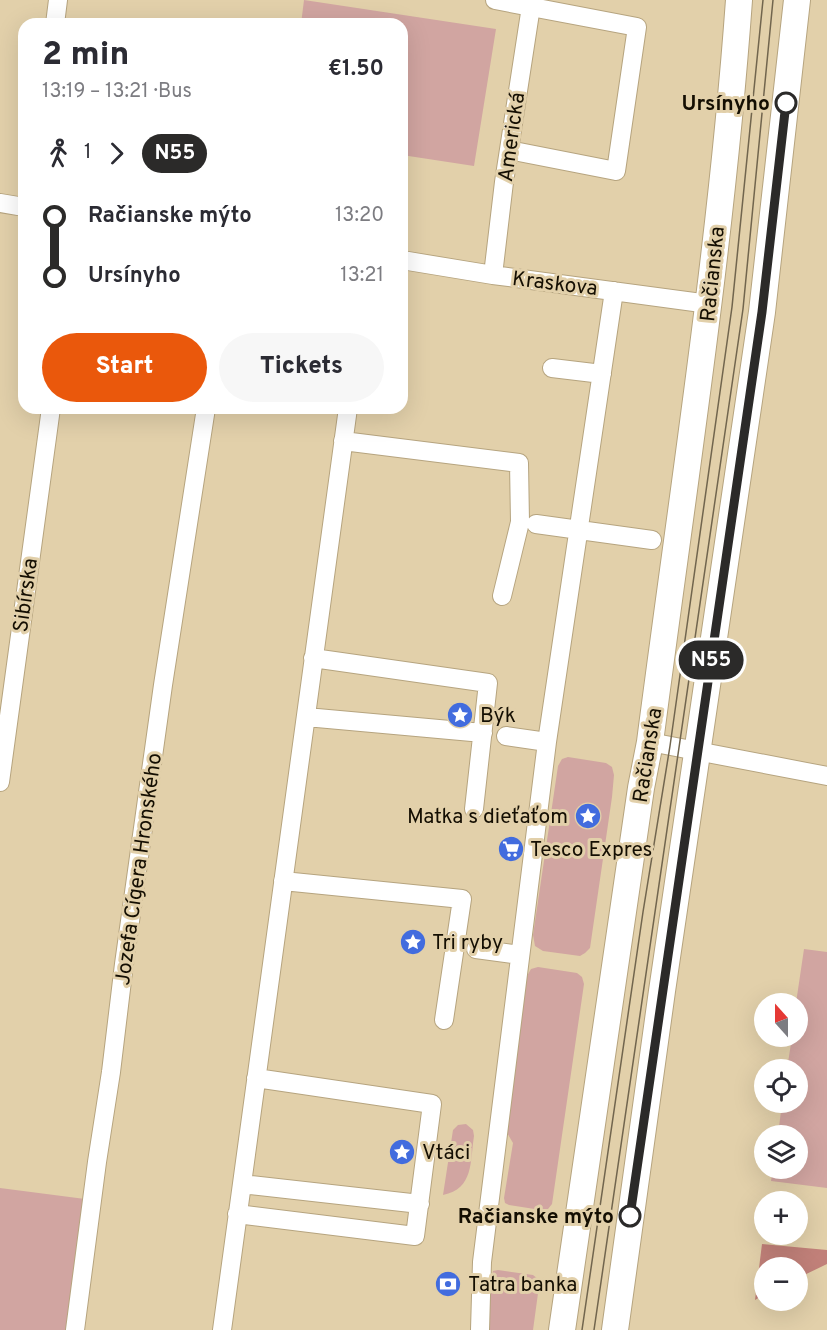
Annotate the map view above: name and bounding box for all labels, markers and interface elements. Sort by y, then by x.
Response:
text: 2 min [42,35,129,77]
text: €1.50 [328,56,384,83]
text: 13:19 – 13:21 · Bus [42,79,192,105]
street label: Americká [493,91,532,184]
place label: Ursínyho [682,91,770,118]
marker: Ursínyho [775,92,797,114]
icon: walk [42,137,75,170]
icon: forward [100,137,133,170]
text: 1 [84,140,91,166]
text: N55 [154,140,195,167]
text: Račianske mýto [88,203,252,230]
text: 13:20 [335,203,384,229]
street label: Račianska [695,225,732,323]
text: Ursínyho [88,263,181,290]
text: 13:21 [340,263,384,289]
street label: Kraskova [510,266,599,303]
button: Start [42,333,207,402]
button: Tickets [219,333,384,402]
street label: Sibírska [8,556,45,634]
line badge: N55 [676,640,746,680]
text: N55 [691,647,731,674]
place icon: Býk [445,700,475,730]
place label: Býk [480,703,516,730]
street label: Račianska [628,706,669,805]
street label: Jozefa Cígera Hronského [110,751,169,987]
place icon: Matka s dieťaťom [573,801,603,831]
place label: Matka s dieťaťom [407,804,568,831]
supermarket icon: Tesco Expres [496,834,526,864]
place label: Tesco Expres [530,837,652,864]
place icon: Tri ryby [398,927,428,957]
place label: Tri ryby [432,930,503,957]
north arrow [754,993,808,1047]
map controls [754,993,808,1311]
button: locate [754,1059,808,1113]
button: layers [754,1125,808,1179]
place icon: Vtáci [387,1137,417,1167]
place label: Vtáci [422,1140,470,1167]
button: + [754,1191,808,1245]
place label: Račianske mýto [458,1204,614,1231]
marker: Račianske mýto [619,1205,641,1227]
button: − [754,1257,808,1311]
bank icon: Tatra banka [433,1269,463,1299]
place label: Tatra banka [468,1272,577,1299]

